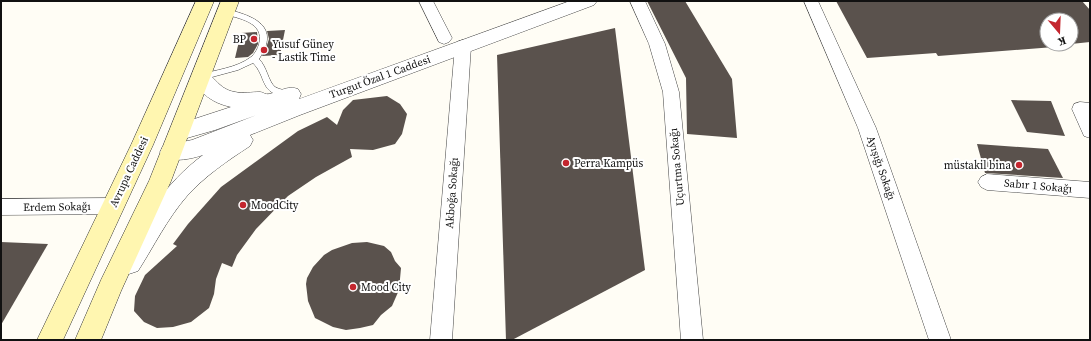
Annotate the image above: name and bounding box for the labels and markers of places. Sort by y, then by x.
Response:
place label: BP [233,32,247,47]
marker: BP [249,34,259,44]
place label: Yusuf Güney - Lastik Time [272,37,336,65]
marker: Yusuf Güney - Lastik Time [259,45,269,55]
place label: Perra Kampüs [574,156,643,171]
marker: Perra Kampüs [561,158,571,168]
place label: müstakil bina [944,158,1011,173]
marker: müstakil bina [1014,160,1024,170]
place label: MoodCity [251,198,299,213]
marker: MoodCity [238,200,248,210]
place label: Mood City [361,280,411,295]
marker: Mood City [348,282,358,292]

